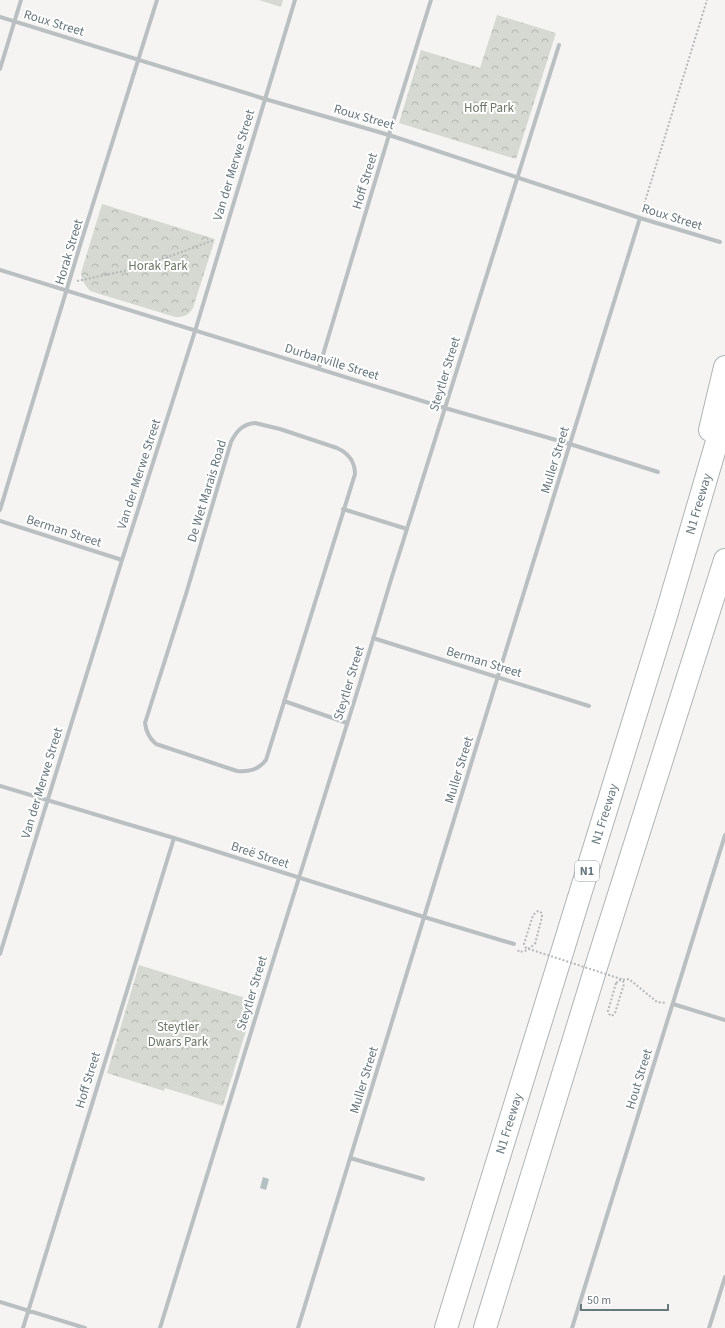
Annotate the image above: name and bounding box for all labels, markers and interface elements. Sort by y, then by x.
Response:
street label: Roux Street [22,5,87,41]
park label: Hoff Park [464,99,515,117]
street label: Roux Street [332,100,397,134]
street label: Van der Merwe Street [209,107,260,223]
street label: Hoff Street [348,150,382,211]
street label: Roux Street [640,199,705,235]
street label: Horak Street [50,216,88,287]
park label: Horak Park [128,257,188,275]
street label: Steytler Street [425,334,465,414]
street label: Durbanville Street [283,339,382,385]
street label: Van der Merwe Street [113,416,166,531]
street label: Muller Street [536,424,574,496]
street label: De Wet Marais Road [183,437,231,545]
street label: N1 Freeway [681,471,716,537]
street label: Berman Street [24,510,105,552]
street label: Berman Street [444,642,525,682]
street label: Steytler Street [329,643,369,723]
street label: Van der Merwe Street [17,725,68,841]
street label: Muller Street [440,734,478,806]
street label: N1 Freeway [587,781,623,847]
street label: Breë Street [229,837,292,873]
road number: N1 [575,861,599,881]
street label: Steytler Street [232,953,272,1033]
park label: Steytler Dwars Park [148,1018,209,1051]
street label: Muller Street [345,1044,383,1116]
street label: Hout Street [621,1046,657,1111]
street label: Hoff Street [71,1049,105,1110]
street label: N1 Freeway [491,1091,527,1156]
scale bar [581,1286,668,1312]
text: 50 m [587,1292,611,1309]

